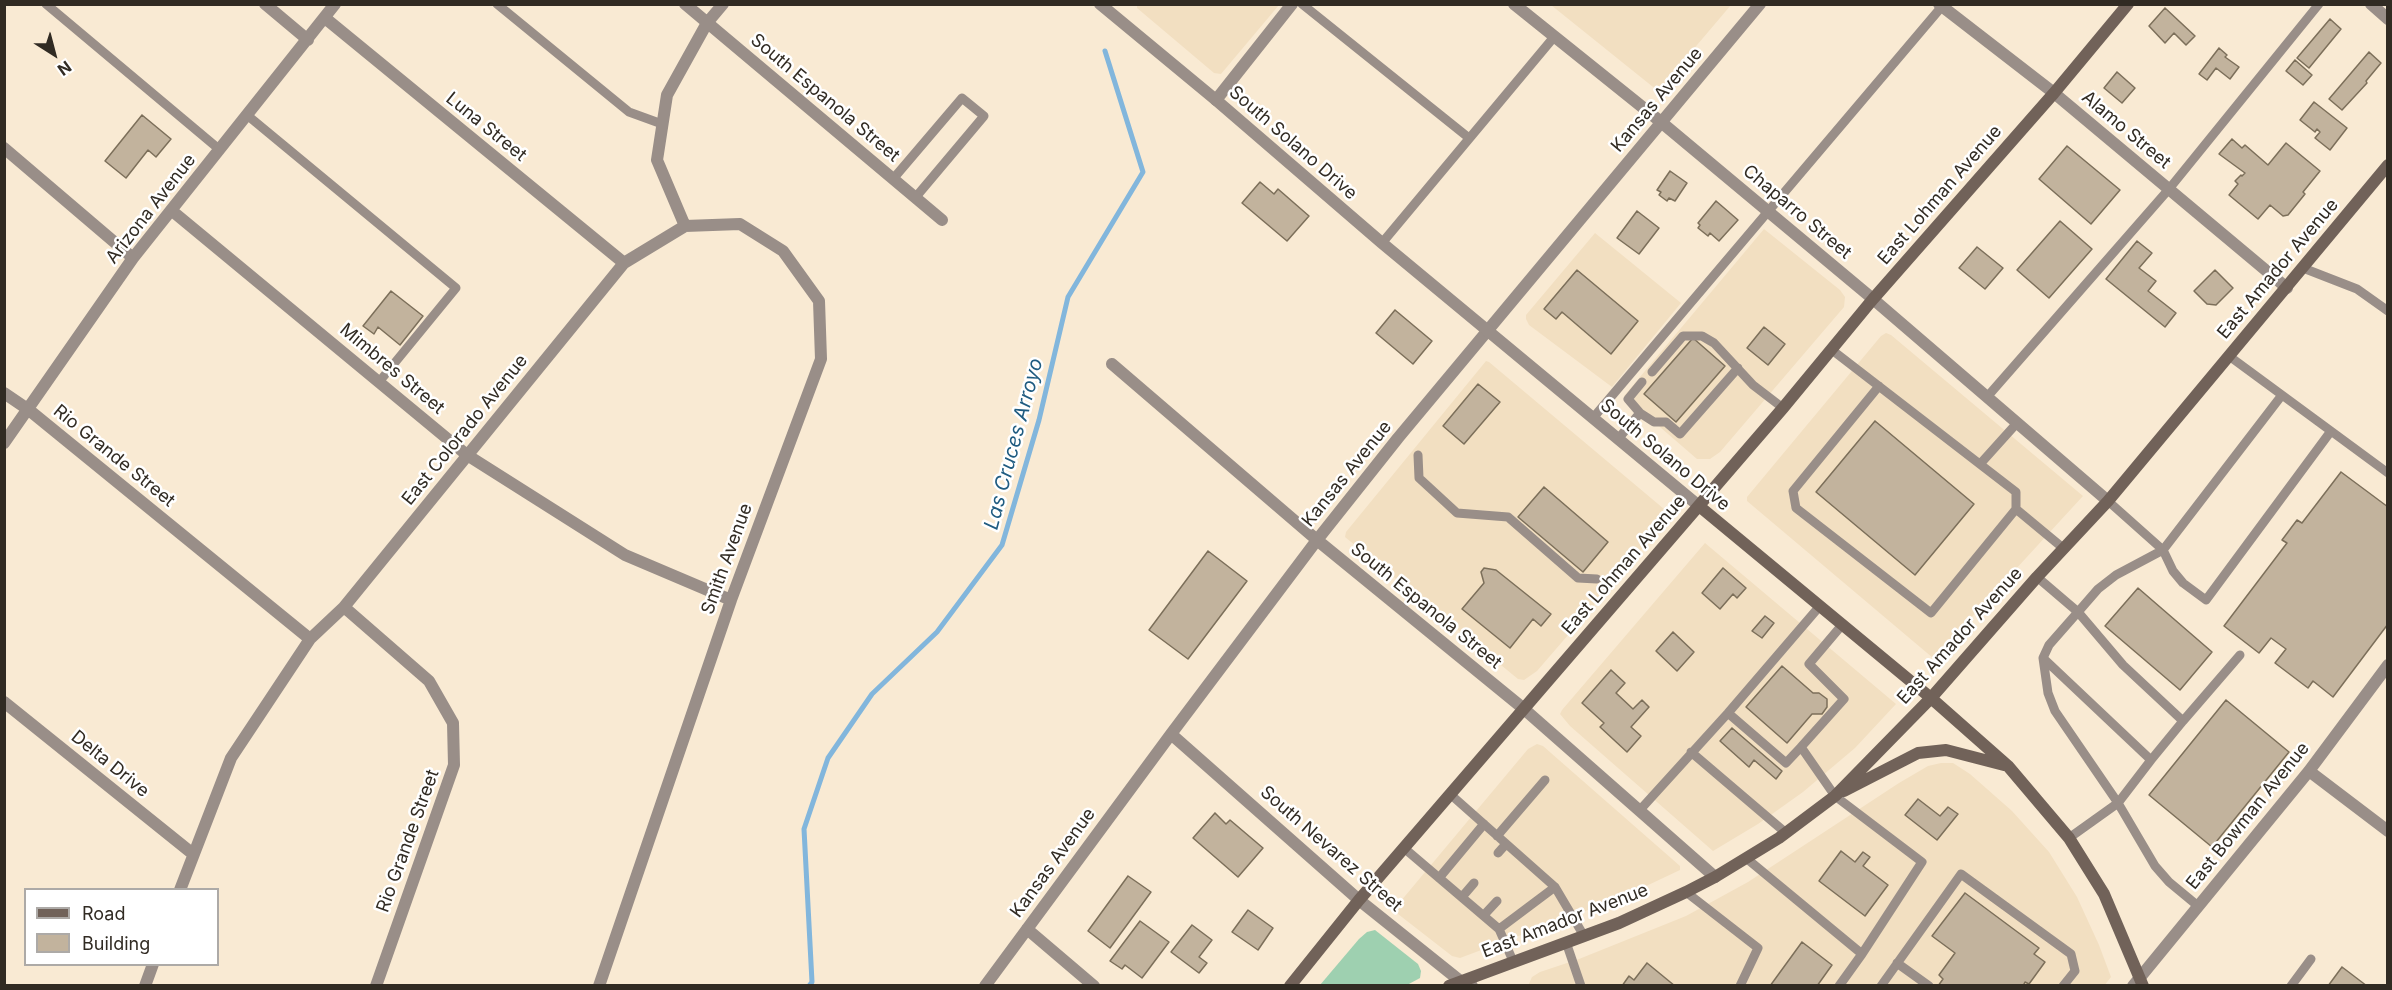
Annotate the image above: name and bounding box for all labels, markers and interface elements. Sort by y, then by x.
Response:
north arrow [24,24,84,84]
street label: South Espanola Street [746,29,904,167]
street label: Kansas Avenue [1607,43,1707,157]
text: N [54,57,75,80]
street label: South Solano Drive [1225,82,1361,204]
street label: Alamo Street [2077,87,2175,173]
street label: Luna Street [441,88,531,166]
street label: East Lohman Avenue [1874,121,2006,269]
street label: Arizona Avenue [101,150,201,268]
street label: Chaparro Street [1738,160,1856,264]
street label: East Amador Avenue [2213,194,2343,344]
street label: Mimbres Street [335,319,449,419]
street label: East Colorado Avenue [398,350,532,510]
water label: Las Cruces Arroyo [980,356,1048,532]
street label: South Solano Drive [1596,394,1734,516]
street label: Rio Grande Street [49,400,179,512]
street label: Kansas Avenue [1298,417,1396,531]
street label: East Lohman Avenue [1558,491,1690,639]
street label: Smith Avenue [697,501,757,617]
street label: South Espanola Street [1346,538,1506,674]
street label: East Amador Avenue [1893,563,2027,709]
street label: Delta Drive [67,726,153,802]
street label: East Bowman Avenue [2182,738,2314,894]
street label: Rio Grande Street [372,767,444,915]
street label: South Nevarez Street [1256,782,1406,916]
street label: Kansas Avenue [1006,804,1100,922]
street label: East Amador Avenue [1479,879,1651,963]
legend [24,888,219,966]
text: Road [82,903,125,924]
text: Building [82,933,150,954]

